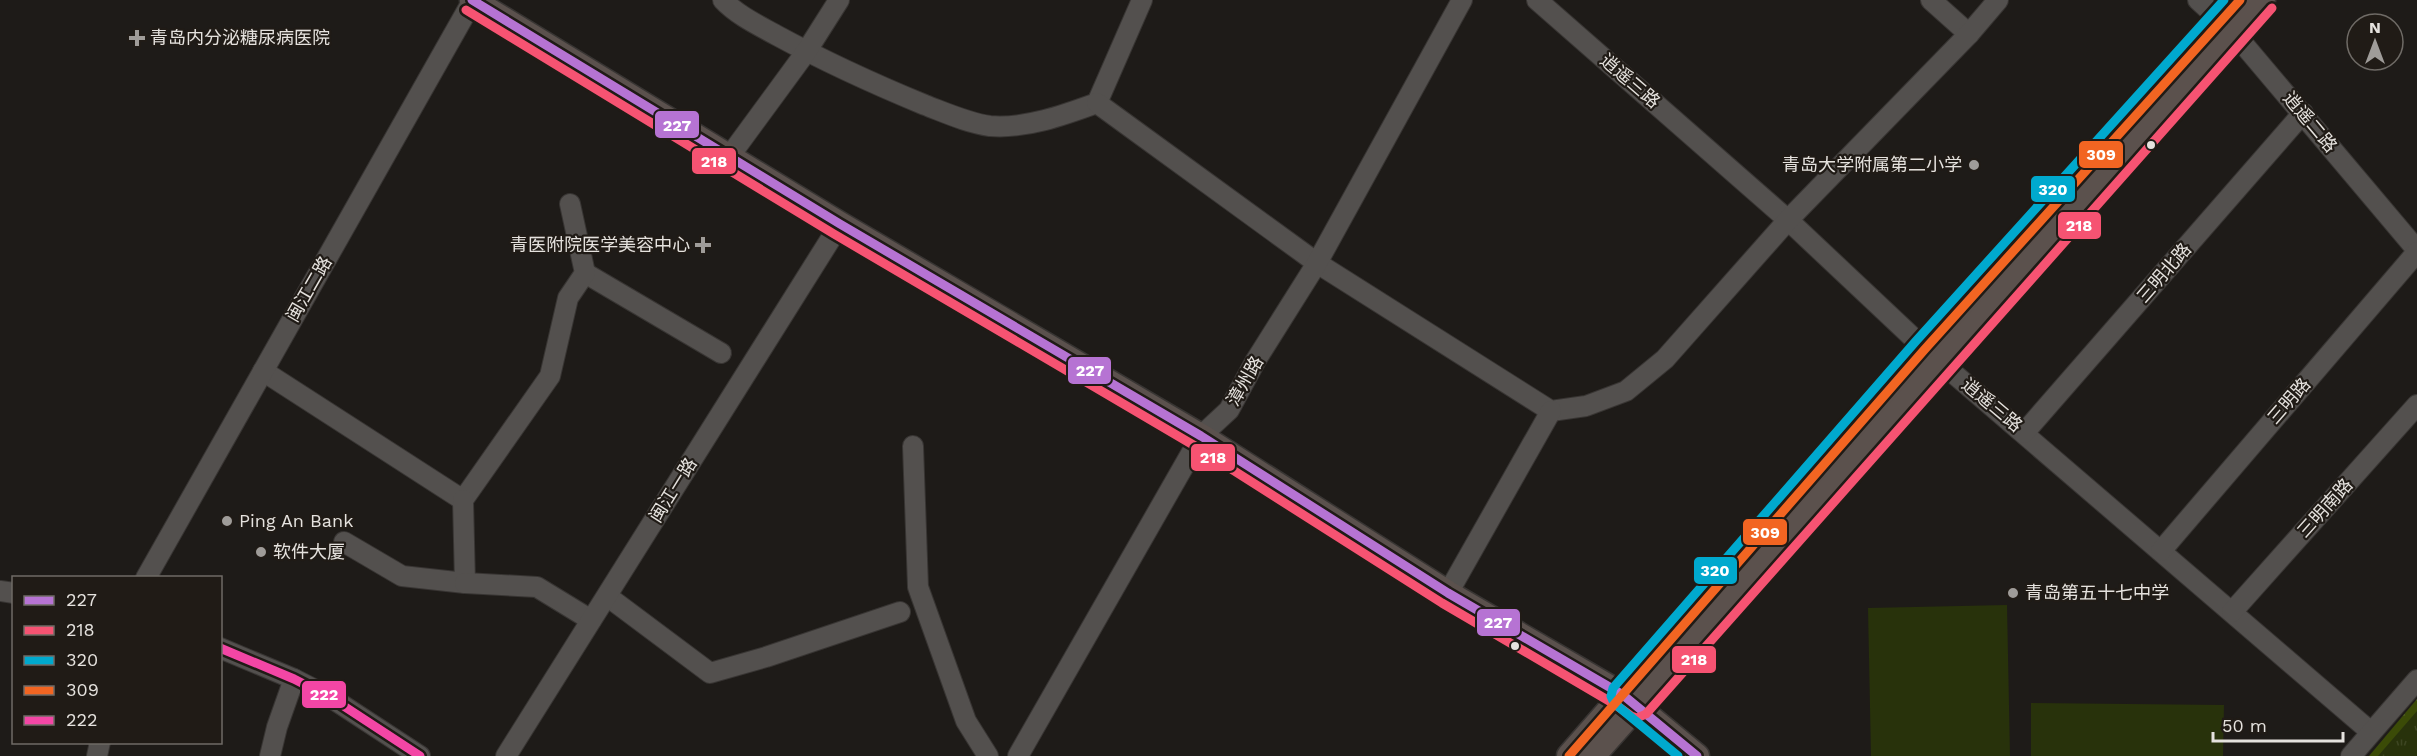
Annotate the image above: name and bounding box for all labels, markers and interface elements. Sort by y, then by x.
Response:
north arrow [2345,12,2405,72]
text: N [2369,18,2381,37]
place label: 青岛内分泌糖尿病医院 [150,27,330,48]
marker: 青岛内分泌糖尿病医院 [128,29,146,47]
street label: 逍遥三路 [1596,49,1664,112]
street label: 逍遥二路 [2279,87,2342,156]
line badge: 227 [654,110,700,139]
text: 227 [663,116,692,135]
unlabelled marker [2145,139,2157,151]
line badge: 309 [2078,140,2124,169]
text: 309 [2086,145,2116,164]
line badge: 218 [691,147,737,175]
text: 218 [701,152,727,171]
place label: 青岛大学附属第二小学 [1782,154,1962,175]
marker: 青岛大学附属第二小学 [1967,158,1981,172]
line badge: 320 [2030,175,2076,203]
text: 320 [2038,180,2068,199]
line badge: 218 [2057,211,2102,240]
text: 218 [2066,216,2092,235]
place label: 青医附院医学美容中心 [510,234,690,255]
marker: 青医附院医学美容中心 [694,236,712,254]
street label: 三明北路 [2132,239,2195,307]
street label: 闽江二路 [281,252,336,325]
street label: 漳州路 [1222,352,1267,409]
line badge: 227 [1067,356,1112,385]
text: 227 [1076,361,1105,380]
street label: 逍遥三路 [1958,373,2027,436]
street label: 三明路 [2263,373,2314,428]
line badge: 218 [1190,443,1236,472]
text: 218 [1200,448,1226,467]
street label: 闽江一路 [645,454,701,526]
street label: 三明南路 [2293,474,2357,541]
place label: Ping An Bank [239,510,353,531]
marker: Ping An Bank [220,514,234,528]
line badge: 309 [1742,518,1788,546]
text: 309 [1750,523,1780,542]
place label: 软件大厦 [273,541,345,562]
marker: 软件大厦 [254,545,268,559]
line badge: 320 [1693,556,1738,585]
text: 320 [1700,561,1730,580]
legend [12,576,222,744]
place label: 青岛第五十七中学 [2025,582,2169,603]
marker: 青岛第五十七中学 [2006,586,2020,600]
text: 227 [66,589,97,610]
line badge: 227 [1476,608,1521,637]
text: 227 [1484,613,1513,632]
text: 218 [66,619,95,640]
unlabelled marker [1509,640,1521,652]
line badge: 218 [1671,645,1717,674]
text: 320 [66,649,98,670]
text: 218 [1681,650,1707,669]
text: 309 [66,679,99,700]
line badge: 222 [301,680,347,709]
text: 222 [310,685,338,704]
scale bar [2213,705,2344,743]
text: 222 [66,709,97,730]
text: 50 m [2222,715,2267,736]

